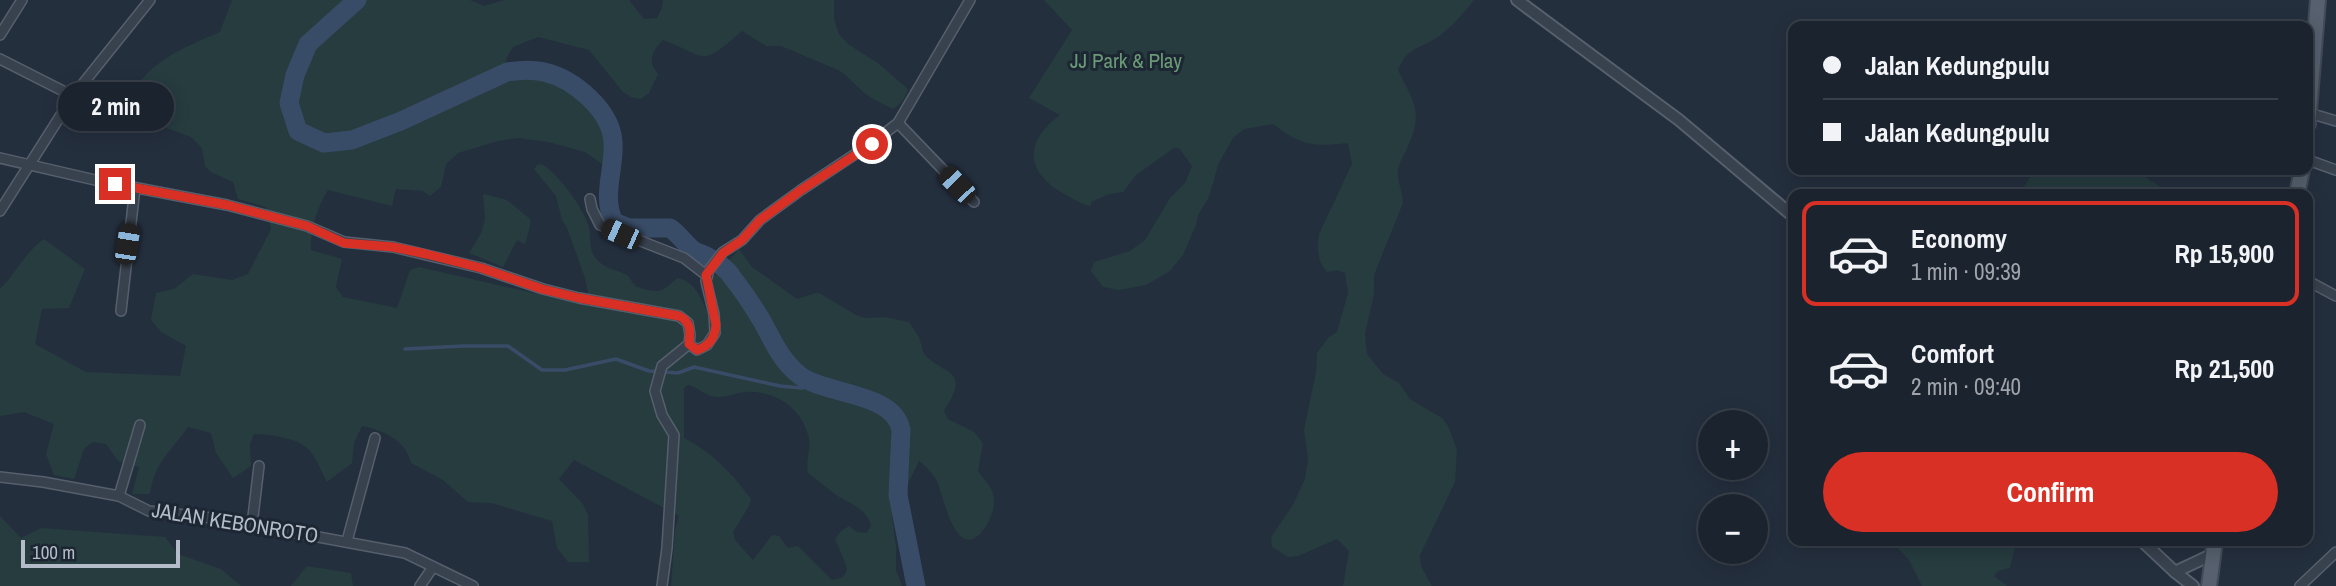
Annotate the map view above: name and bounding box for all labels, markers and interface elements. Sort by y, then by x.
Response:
park label: JJ Park & Play [1070,46,1182,75]
text: Jalan Kedungpulu [1865,48,2050,83]
callout: 2 min [57,82,173,132]
text: 2 min [91,91,141,122]
text: Jalan Kedungpulu [1865,115,2050,150]
route start [856,128,888,160]
car [935,163,980,207]
route end [99,168,131,200]
car [598,216,645,252]
text: Economy [1911,221,2007,256]
car [114,222,141,266]
icon: car [1827,222,1890,285]
text: Rp 15,900 [2174,236,2274,271]
text: 1 min · 09:39 [1911,256,2021,287]
text: Comfort [1911,336,1994,371]
icon: car [1827,337,1890,400]
text: Rp 21,500 [2174,351,2274,386]
text: 2 min · 09:40 [1911,371,2021,402]
map controls [1698,410,1768,564]
button: + [1698,410,1768,480]
button: Confirm [1823,452,2278,532]
button: − [1698,494,1768,564]
street label: JALAN KEBONROTO [150,495,320,550]
scale bar [21,537,180,569]
text: 100 m [32,539,75,565]

